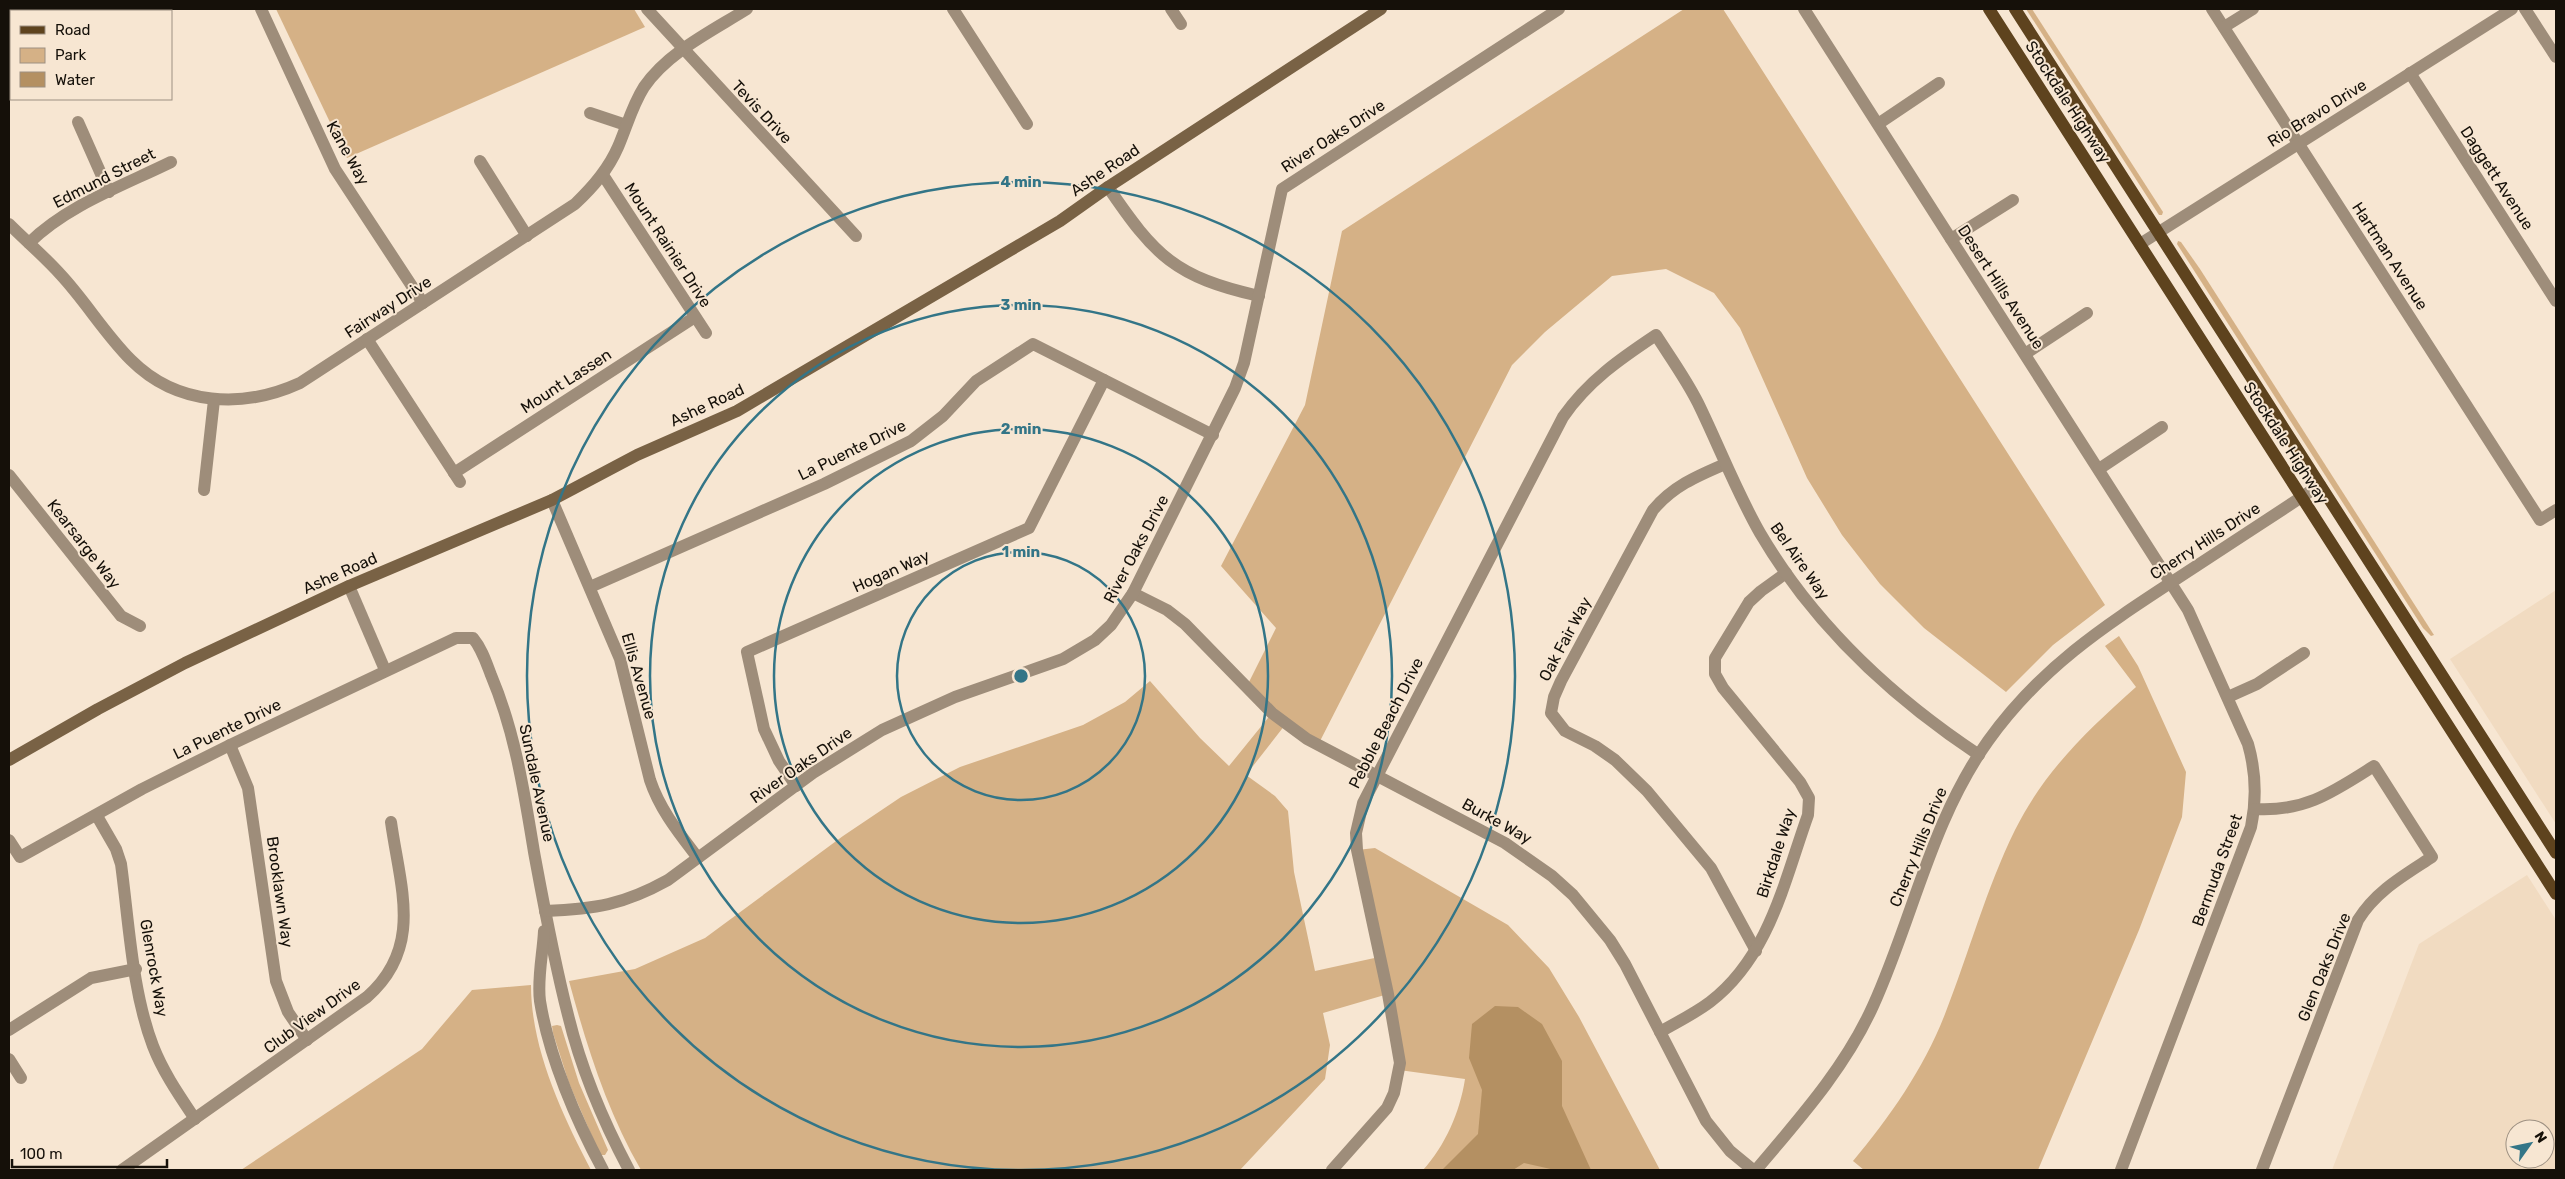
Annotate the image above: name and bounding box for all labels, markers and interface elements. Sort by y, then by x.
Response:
legend [10,10,172,100]
text: Road [55,21,91,39]
street label: Stockdale Highway [2021,37,2115,167]
text: Park [55,46,86,64]
text: Water [55,71,95,89]
street label: Rio Bravo Drive [2264,75,2370,151]
street label: Tevis Drive [728,76,796,148]
street label: River Oaks Drive [1278,95,1388,177]
street label: Kane Way [323,118,373,189]
street label: Daggett Avenue [2456,123,2538,233]
street label: Ashe Road [1067,140,1143,200]
street label: Edmund Street [50,144,158,212]
text: 4 min [1000,173,1042,191]
street label: Mount Rainier Drive [621,179,716,311]
street label: Hartman Avenue [2348,198,2432,314]
street label: Desert Hills Avenue [1954,221,2048,353]
street label: Fairway Drive [341,272,435,342]
text: 3 min [1001,296,1041,314]
street label: Mount Lassen [517,345,615,417]
street label: Stockdale Highway [2239,378,2333,508]
street label: Ashe Road [667,380,747,430]
street label: La Puente Drive [795,416,909,484]
text: 2 min [1001,420,1041,438]
street label: River Oaks Drive [1099,492,1173,606]
street label: Kearsarge Way [43,496,125,593]
street label: Cherry Hills Drive [2146,498,2264,584]
street label: Bel Aire Way [1766,519,1834,603]
text: 1 min [1002,543,1040,561]
street label: Hogan Way [850,546,933,596]
street label: Ashe Road [300,548,380,598]
street label: Oak Fair Way [1535,594,1595,684]
street label: Ellis Avenue [618,631,660,721]
street label: Pebble Beach Drive [1345,654,1427,792]
centre of rings [1012,667,1030,685]
street label: La Puente Drive [170,695,284,763]
street label: Sundale Avenue [515,722,559,844]
street label: River Oaks Drive [746,723,856,807]
street label: Cherry Hills Drive [1885,784,1951,910]
street label: Burke Way [1459,794,1535,848]
street label: Birkdale Way [1753,806,1800,900]
street label: Bermuda Street [2188,811,2246,929]
street label: Brooklawn Way [263,835,297,949]
street label: Glen Oaks Drive [2294,910,2354,1024]
street label: Glenrock Way [136,918,172,1019]
street label: Club View Drive [260,974,364,1058]
north arrow [2505,1119,2555,1169]
text: N [2531,1128,2550,1146]
scale bar [12,1136,168,1168]
text: 100 m [20,1145,62,1163]

